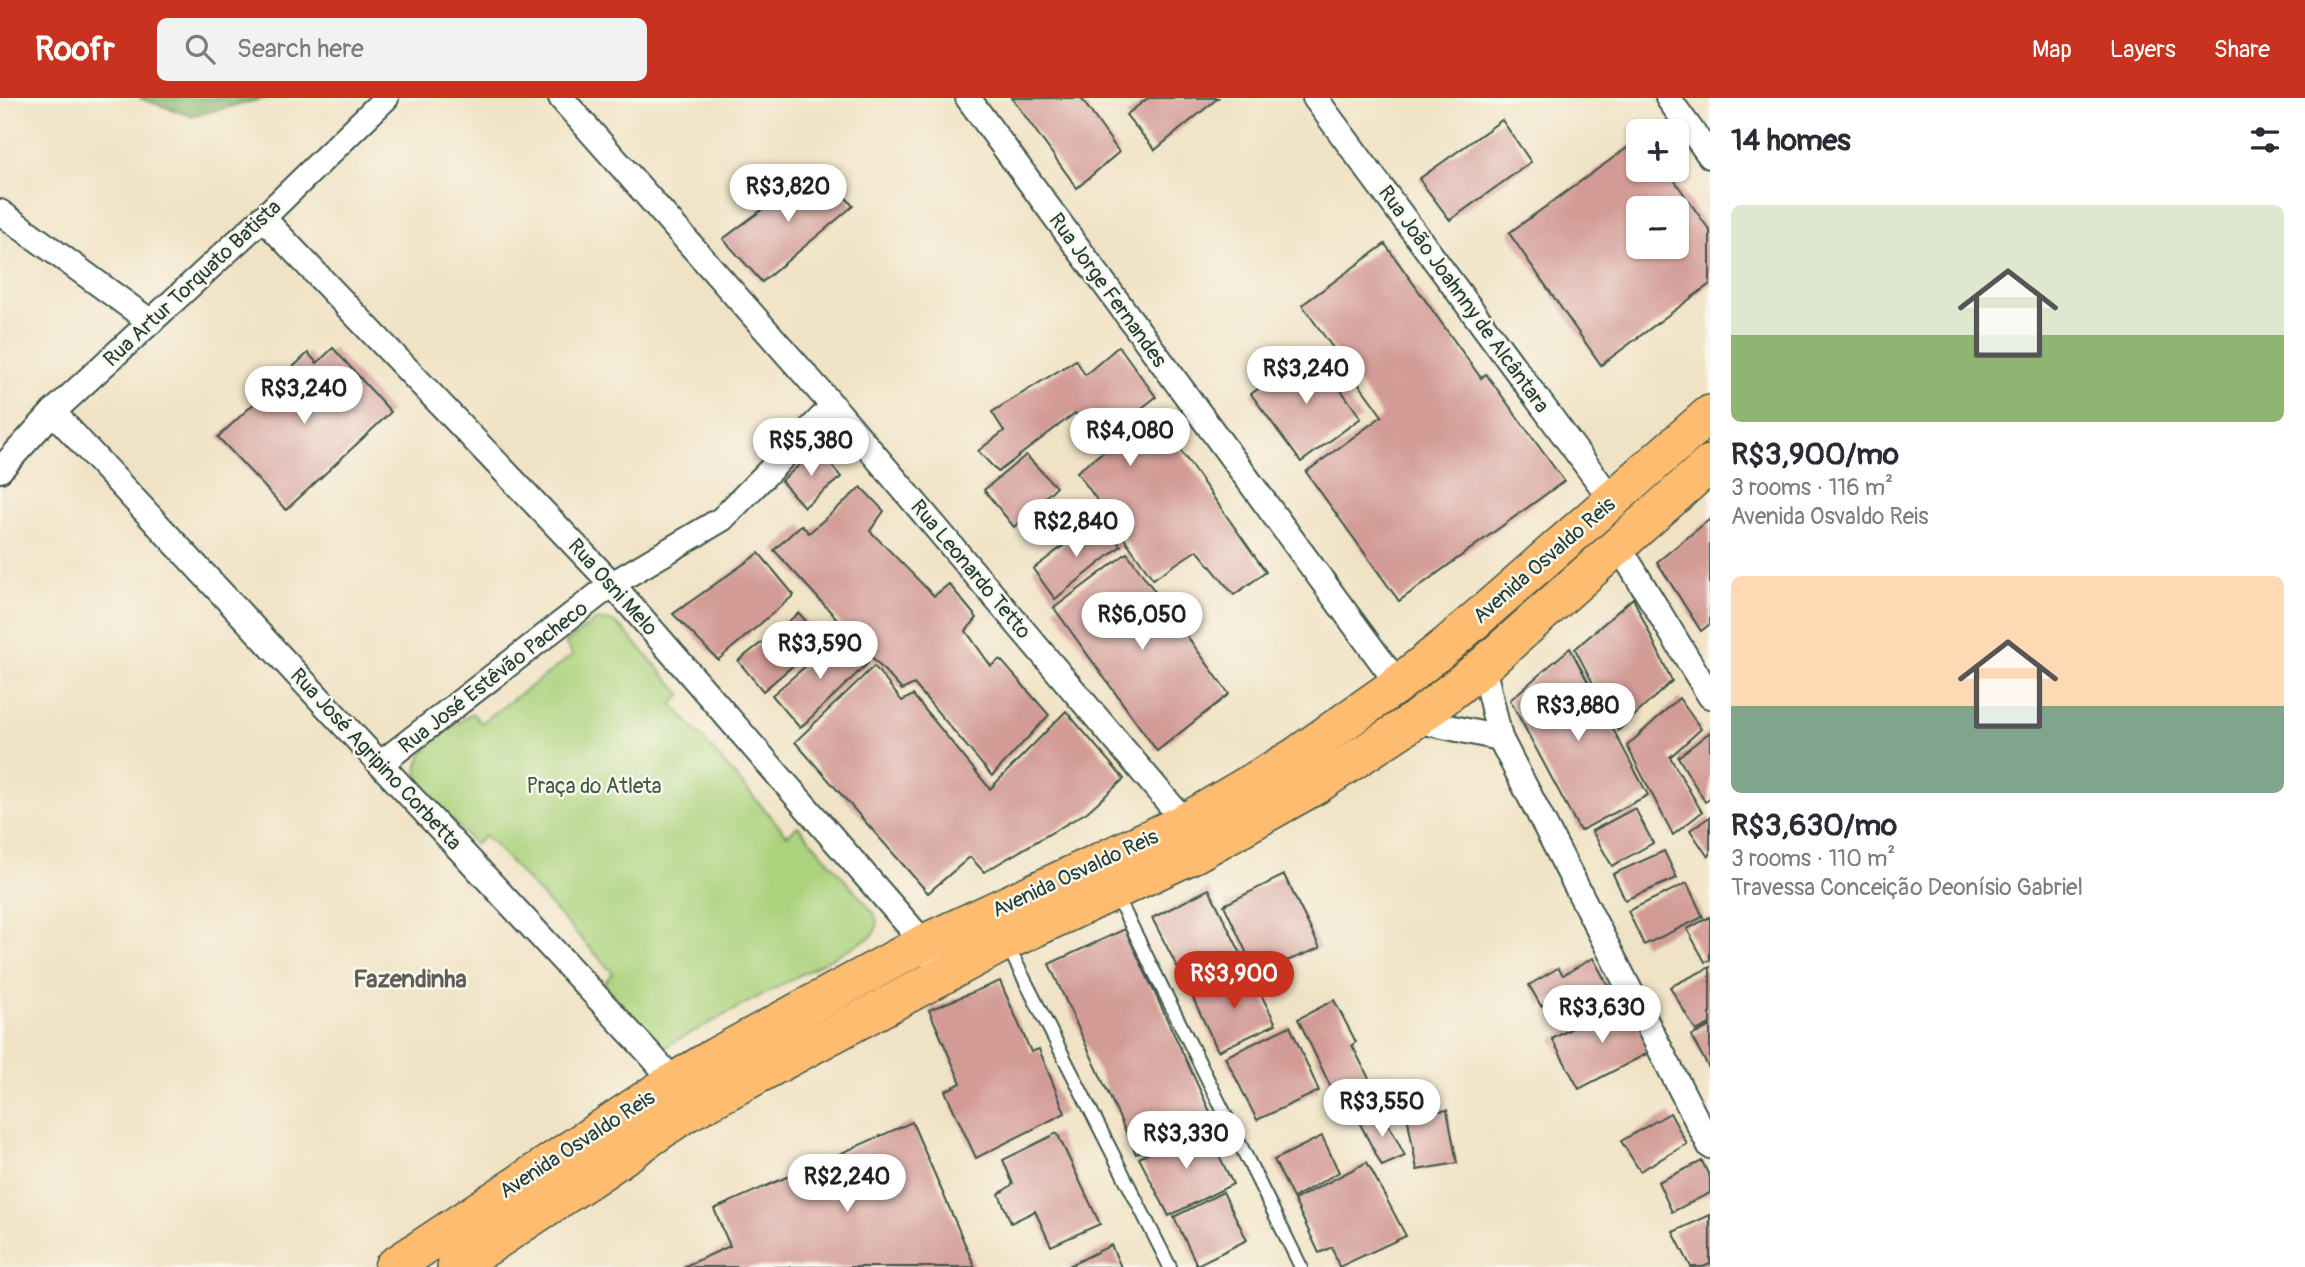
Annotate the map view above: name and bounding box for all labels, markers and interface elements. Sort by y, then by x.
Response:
search box [157,18,647,81]
text: Roofr [35,29,115,70]
icon: search [181,30,219,68]
text: Search here [237,33,364,65]
text: Map [2032,35,2072,64]
text: Layers [2110,35,2176,64]
text: Share [2214,35,2270,64]
map controls [1626,119,1689,259]
button: + [1626,119,1689,182]
icon: filters [2246,121,2284,159]
text: 14 homes [1731,122,1851,159]
pin: R$3,820 [723,164,853,224]
text: R$3,820 [746,172,830,201]
street label: Rua João Joahnny de Alcântara [1372,180,1555,418]
street label: Rua Artur Torquato Batista [98,194,287,373]
button: − [1626,196,1689,259]
street label: Rua Jorge Fernandes [1042,208,1173,373]
icon: home [1945,250,2071,376]
pin: R$3,240 [1241,346,1371,406]
text: R$3,240 [1263,354,1349,383]
pin: R$3,240 [239,366,369,426]
text: R$3,240 [261,374,347,403]
pin: R$4,080 [1065,408,1195,468]
text: R$4,080 [1086,416,1174,445]
pin: R$5,380 [746,418,876,478]
text: R$5,380 [769,426,853,455]
text: R$3,900/mo [1731,436,1899,473]
text: 3 rooms · 116 m² [1731,473,1893,502]
street label: Avenida Osvaldo Reis [1467,491,1622,630]
street label: Rua Leonardo Tetto [904,494,1037,645]
pin: R$2,840 [1011,500,1141,559]
text: Avenida Osvaldo Reis [1731,502,1928,531]
text: R$2,840 [1033,507,1119,536]
street label: Rua Osni Melo [562,533,663,642]
pin: R$6,050 [1077,592,1207,652]
street label: Rua José Estêvão Pacheco [393,595,593,760]
text: R$6,050 [1098,600,1186,629]
icon: home [1945,621,2071,747]
pin: R$3,590 [755,622,885,681]
text: R$3,590 [778,629,862,658]
street label: Rua José Agripino Corbetta [284,663,467,856]
pin: R$3,880 [1513,684,1643,743]
text: R$3,880 [1536,691,1620,720]
park label: Praça do Atleta [526,773,662,800]
text: R$3,630/mo [1731,807,1897,844]
street label: Avenida Osvaldo Reis [988,823,1163,924]
text: 3 rooms · 110 m² [1731,844,1895,873]
text: Travessa Conceição Deonísio Gabriel [1731,873,2083,902]
pin: R$3,900 [1169,951,1299,1011]
text: R$3,900 [1190,959,1278,988]
district label: Fazendinha [353,965,467,994]
pin: R$3,630 [1537,986,1667,1045]
text: R$3,630 [1559,993,1645,1022]
pin: R$3,550 [1317,1080,1447,1139]
street label: Avenida Osvaldo Reis [494,1084,661,1205]
text: R$3,550 [1339,1087,1425,1116]
pin: R$3,330 [1121,1112,1251,1171]
text: R$3,330 [1143,1119,1229,1148]
pin: R$2,240 [782,1154,912,1214]
text: R$2,240 [804,1162,890,1191]

